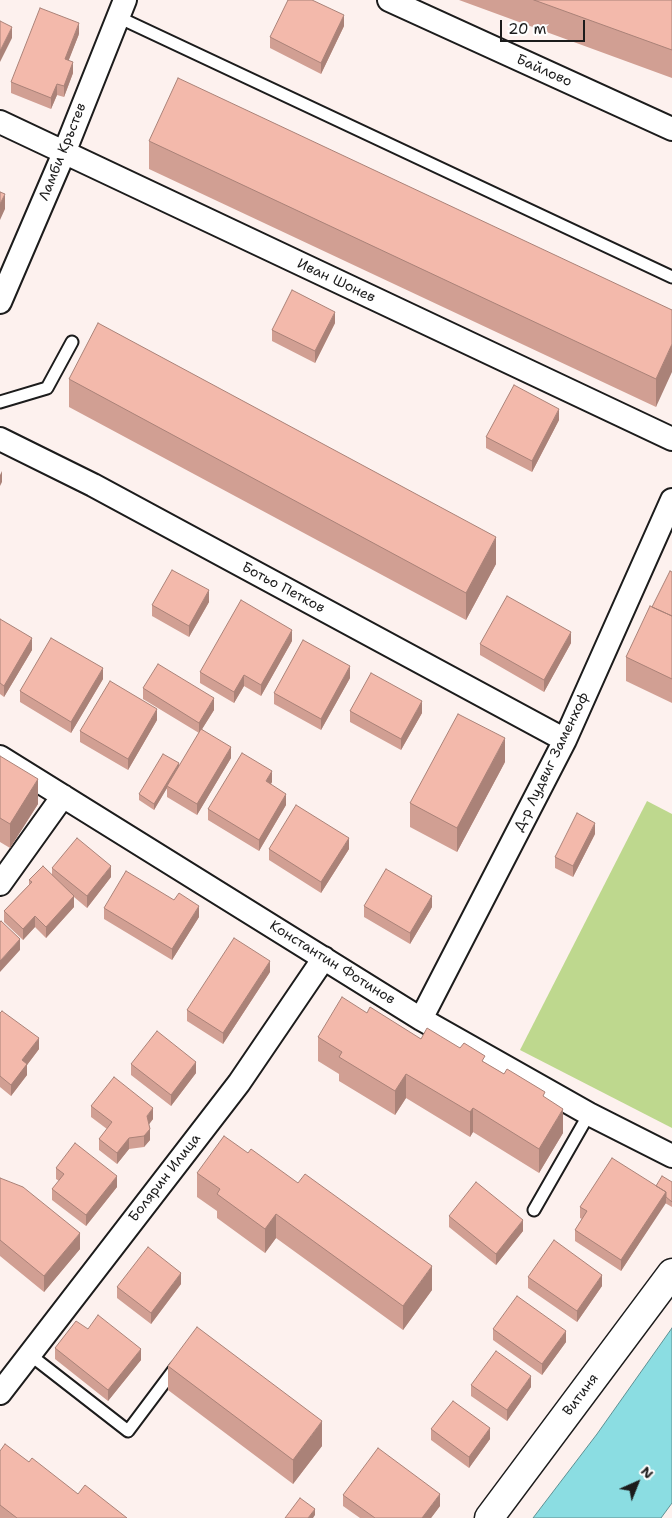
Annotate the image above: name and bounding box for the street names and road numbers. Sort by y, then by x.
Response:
street label: Байлово [514,51,574,91]
street label: Ламби Кръстев [36,101,90,203]
street label: Иван Шонев [294,256,378,306]
street label: Ботьо Петков [239,559,327,617]
street label: Д-р Лудвиг Заменхоф [511,690,593,834]
street label: Константин Фотинов [266,917,398,1009]
street label: Болярин Илица [125,1131,205,1225]
street label: Витиня [560,1371,602,1419]

